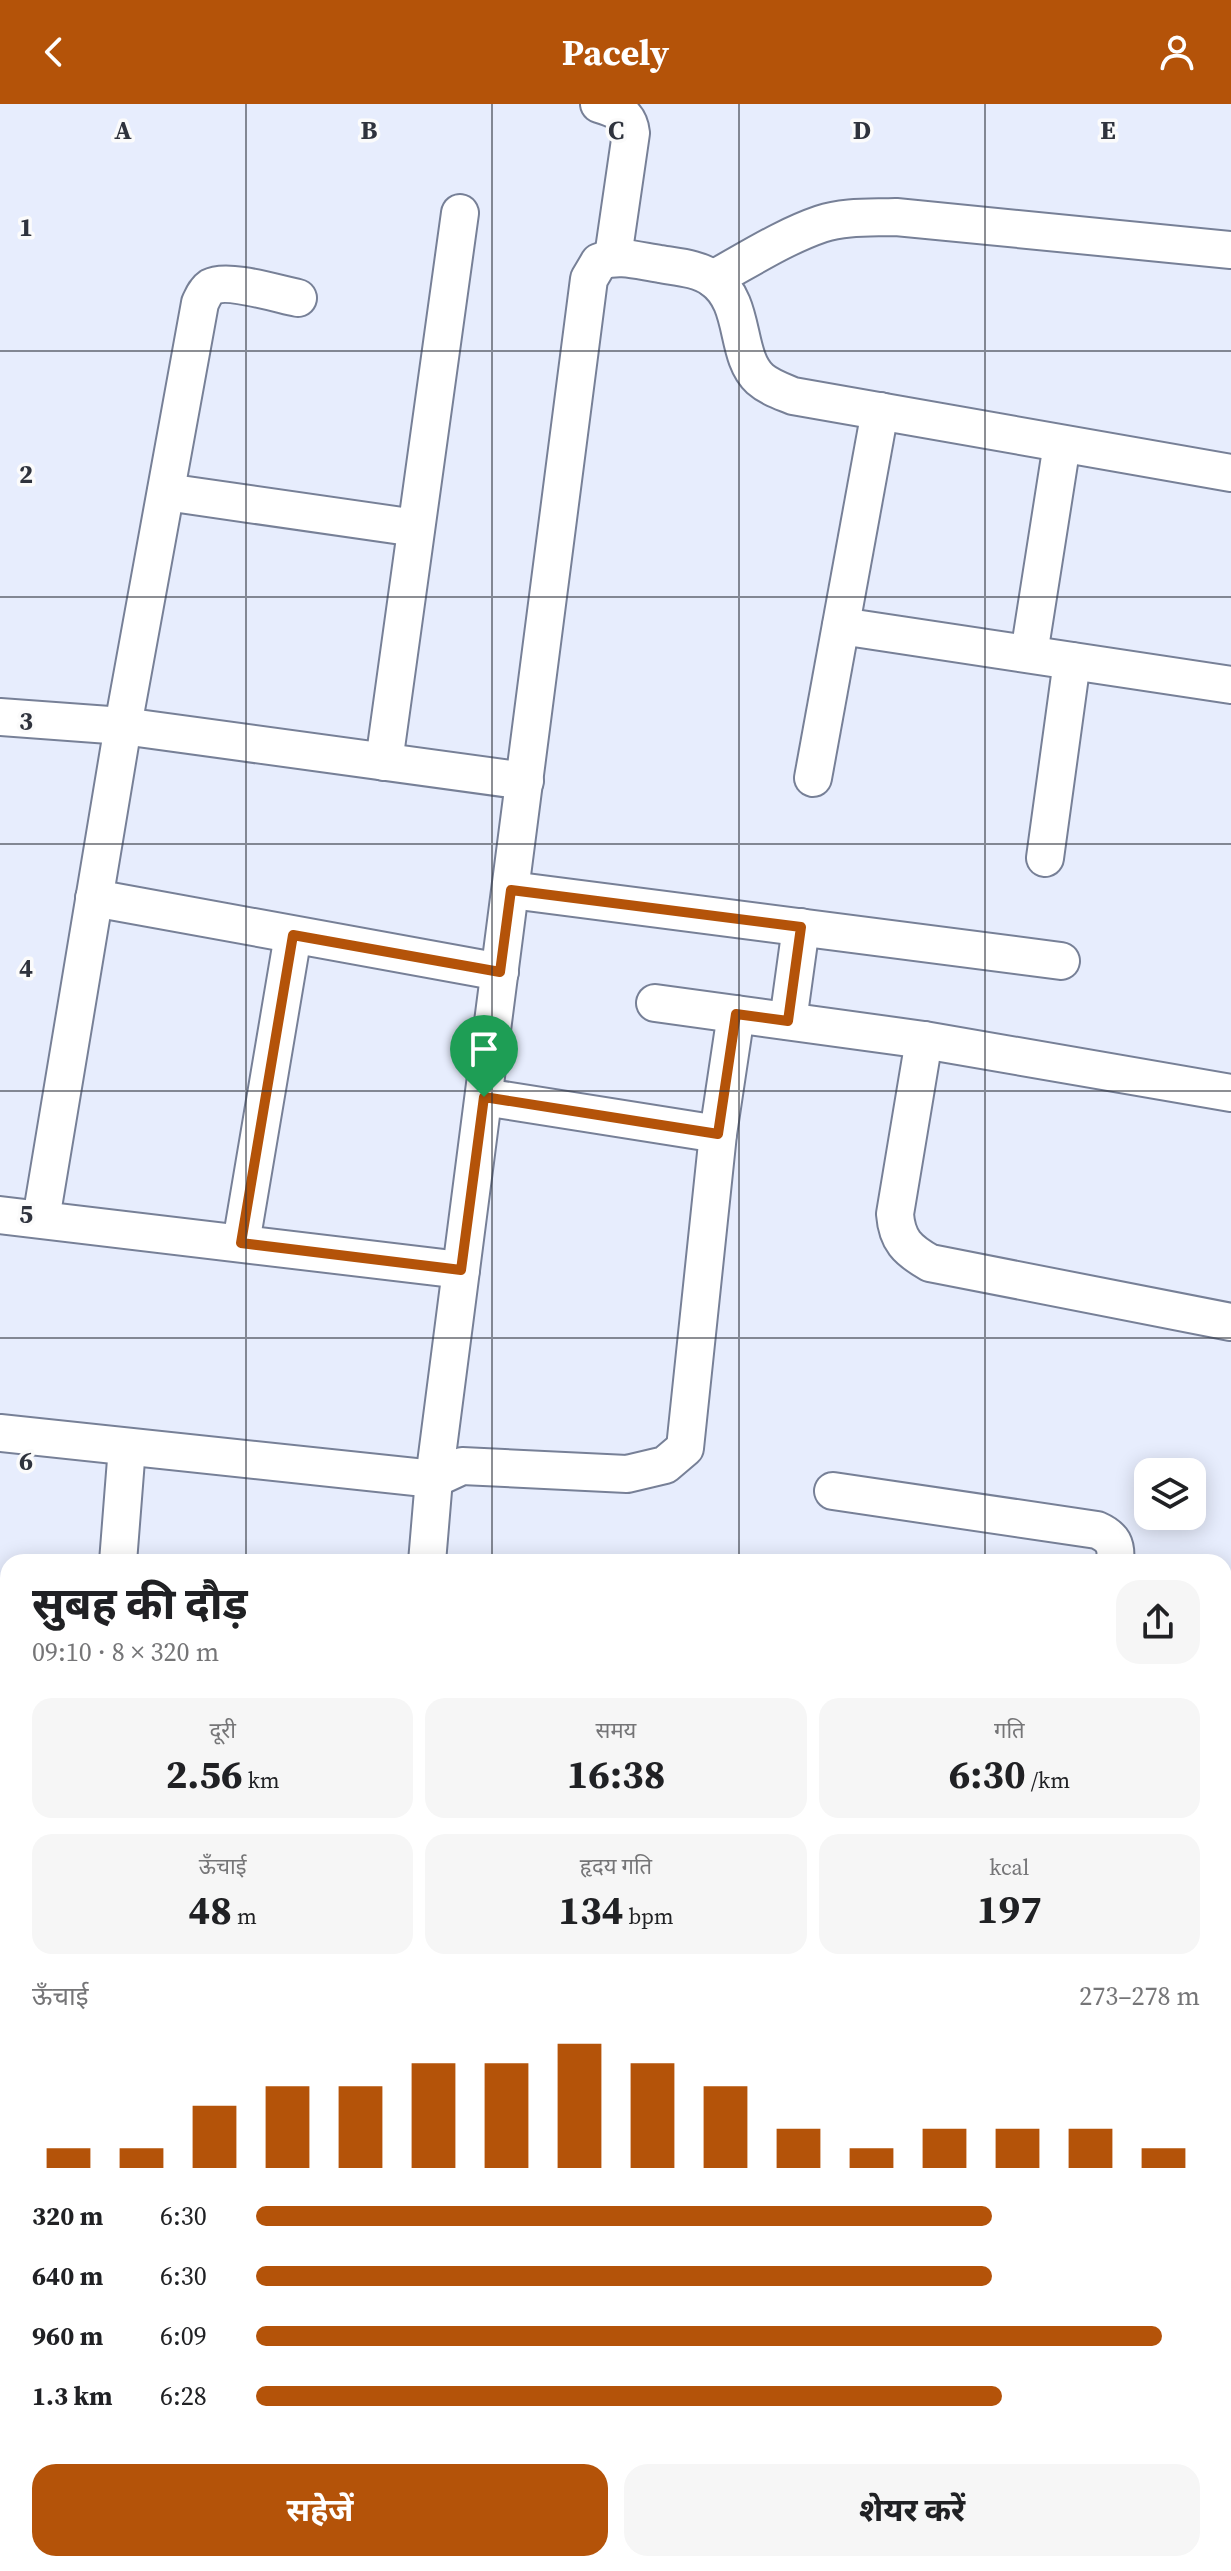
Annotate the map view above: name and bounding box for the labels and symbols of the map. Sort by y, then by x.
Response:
text: A [114,112,132,148]
text: B [361,112,378,148]
text: C [608,112,624,148]
text: D [853,112,871,148]
text: E [1100,112,1116,148]
text: 1 [19,209,33,245]
text: 2 [19,456,33,492]
text: 3 [19,703,33,739]
text: 4 [19,950,33,986]
pin [450,1015,518,1097]
text: 5 [19,1196,33,1232]
text: 6 [19,1443,33,1479]

